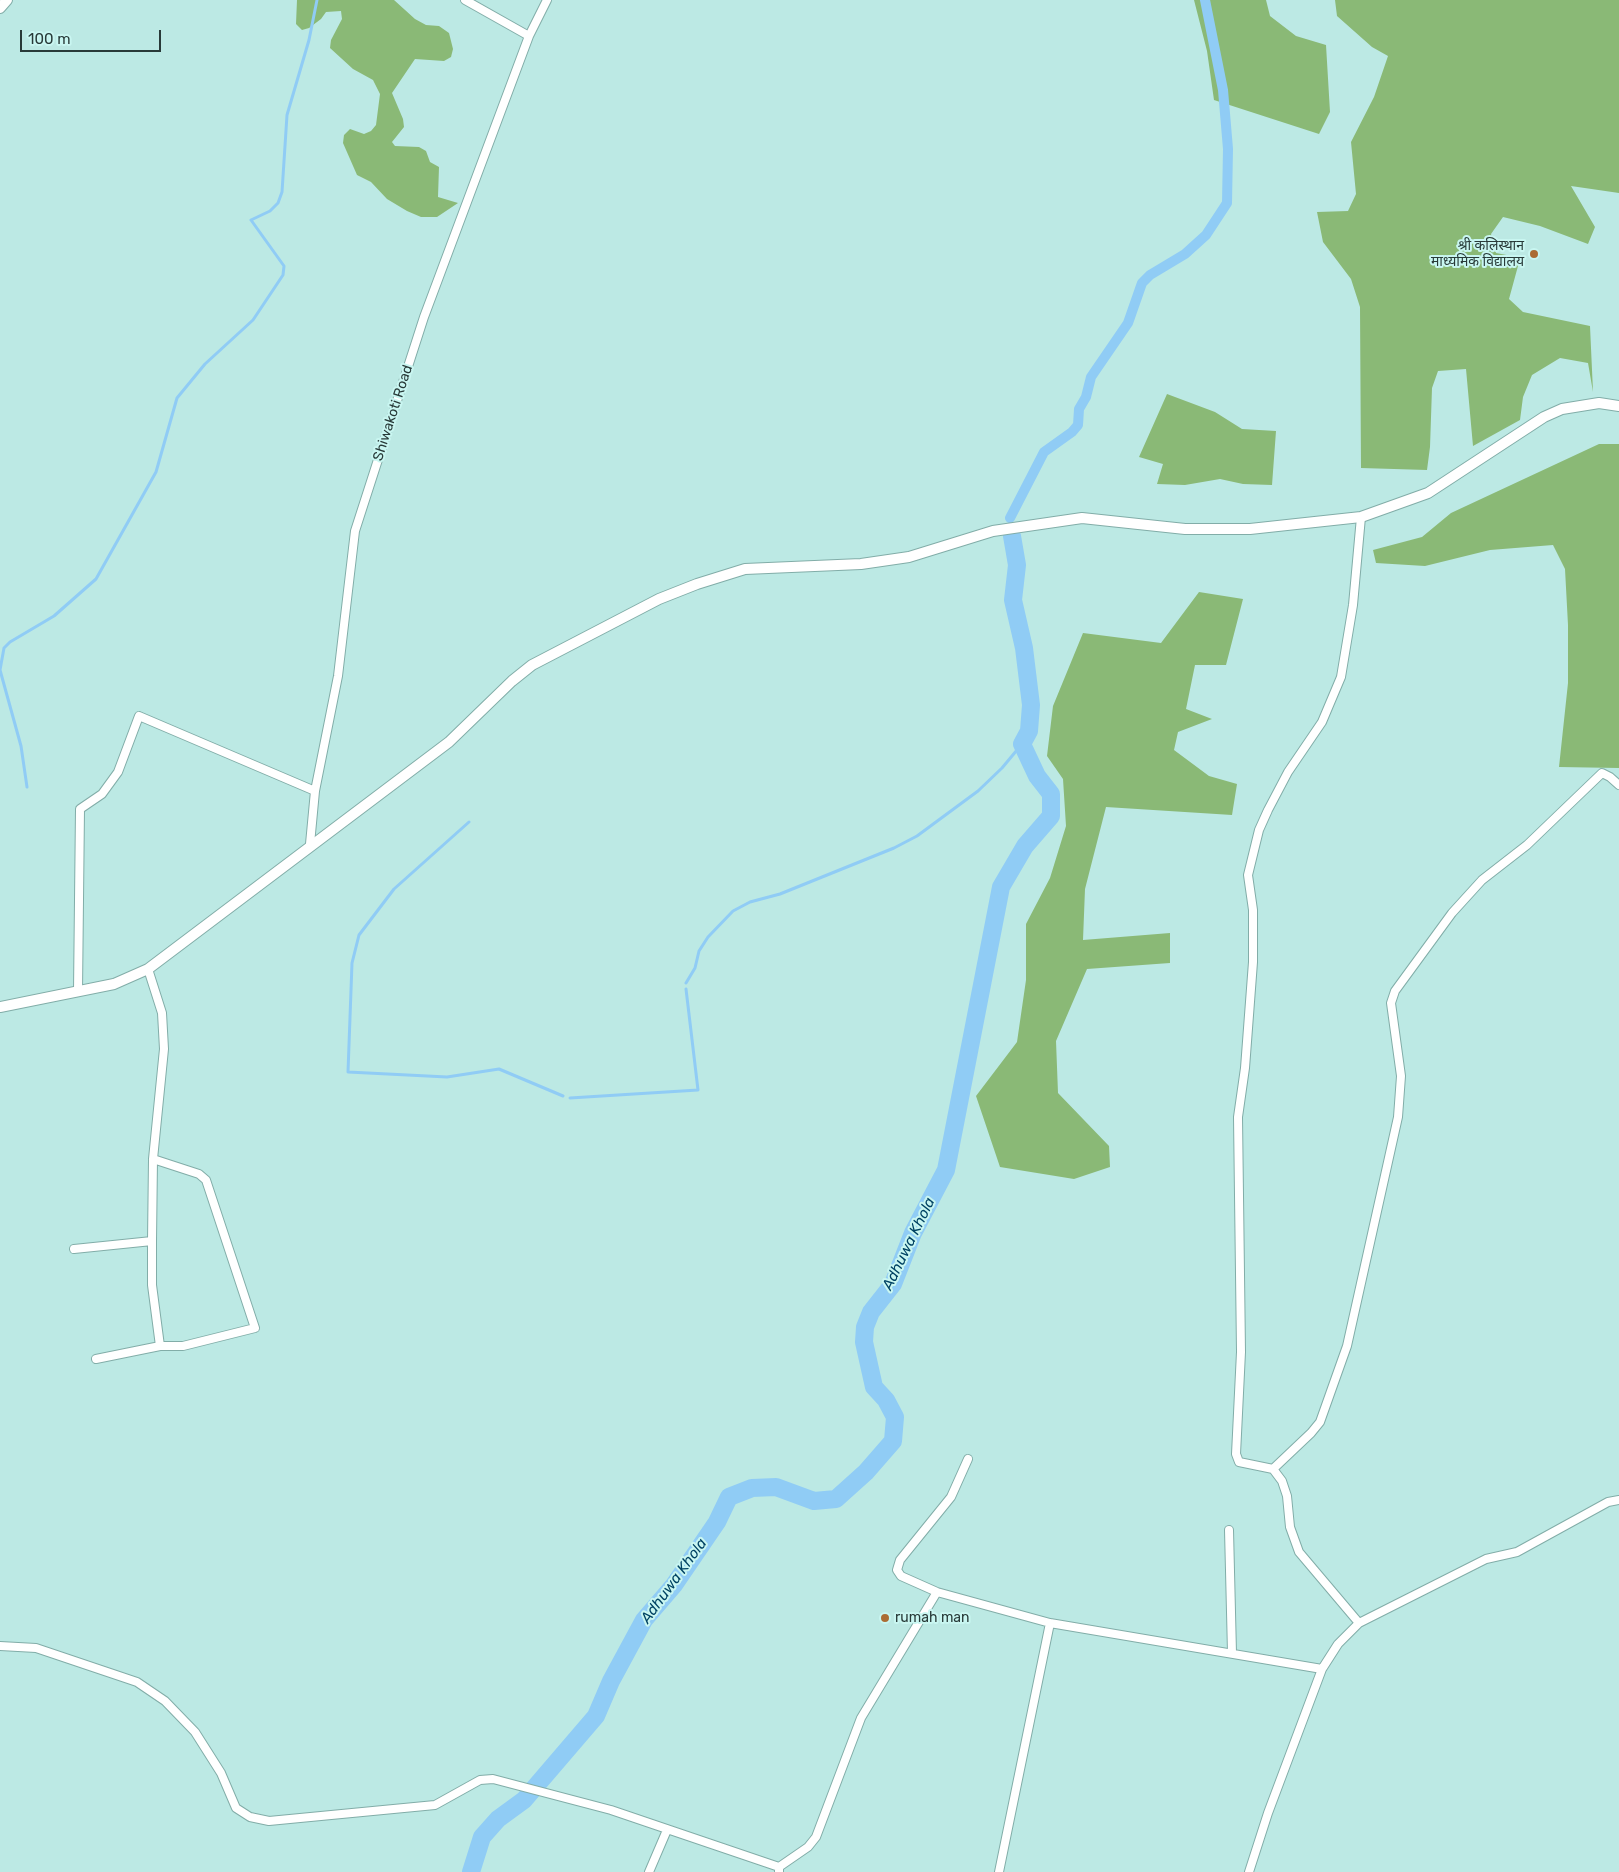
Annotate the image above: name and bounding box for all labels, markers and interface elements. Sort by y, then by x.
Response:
scale bar [22,20,164,52]
text: 100 m [28,30,70,48]
place label: श्री कलिस्थान माध्यमिक विद्यालय [1431,238,1524,270]
marker: श्री कलिस्थान माध्यमिक विद्यालय [1528,248,1540,260]
street label: Shiwakoti Road [370,363,416,463]
water label: Adhuwa Khola [879,1195,939,1293]
water label: Adhuwa Khola [637,1535,711,1627]
place label: rumah man [895,1610,970,1626]
marker: rumah man [879,1612,891,1624]

